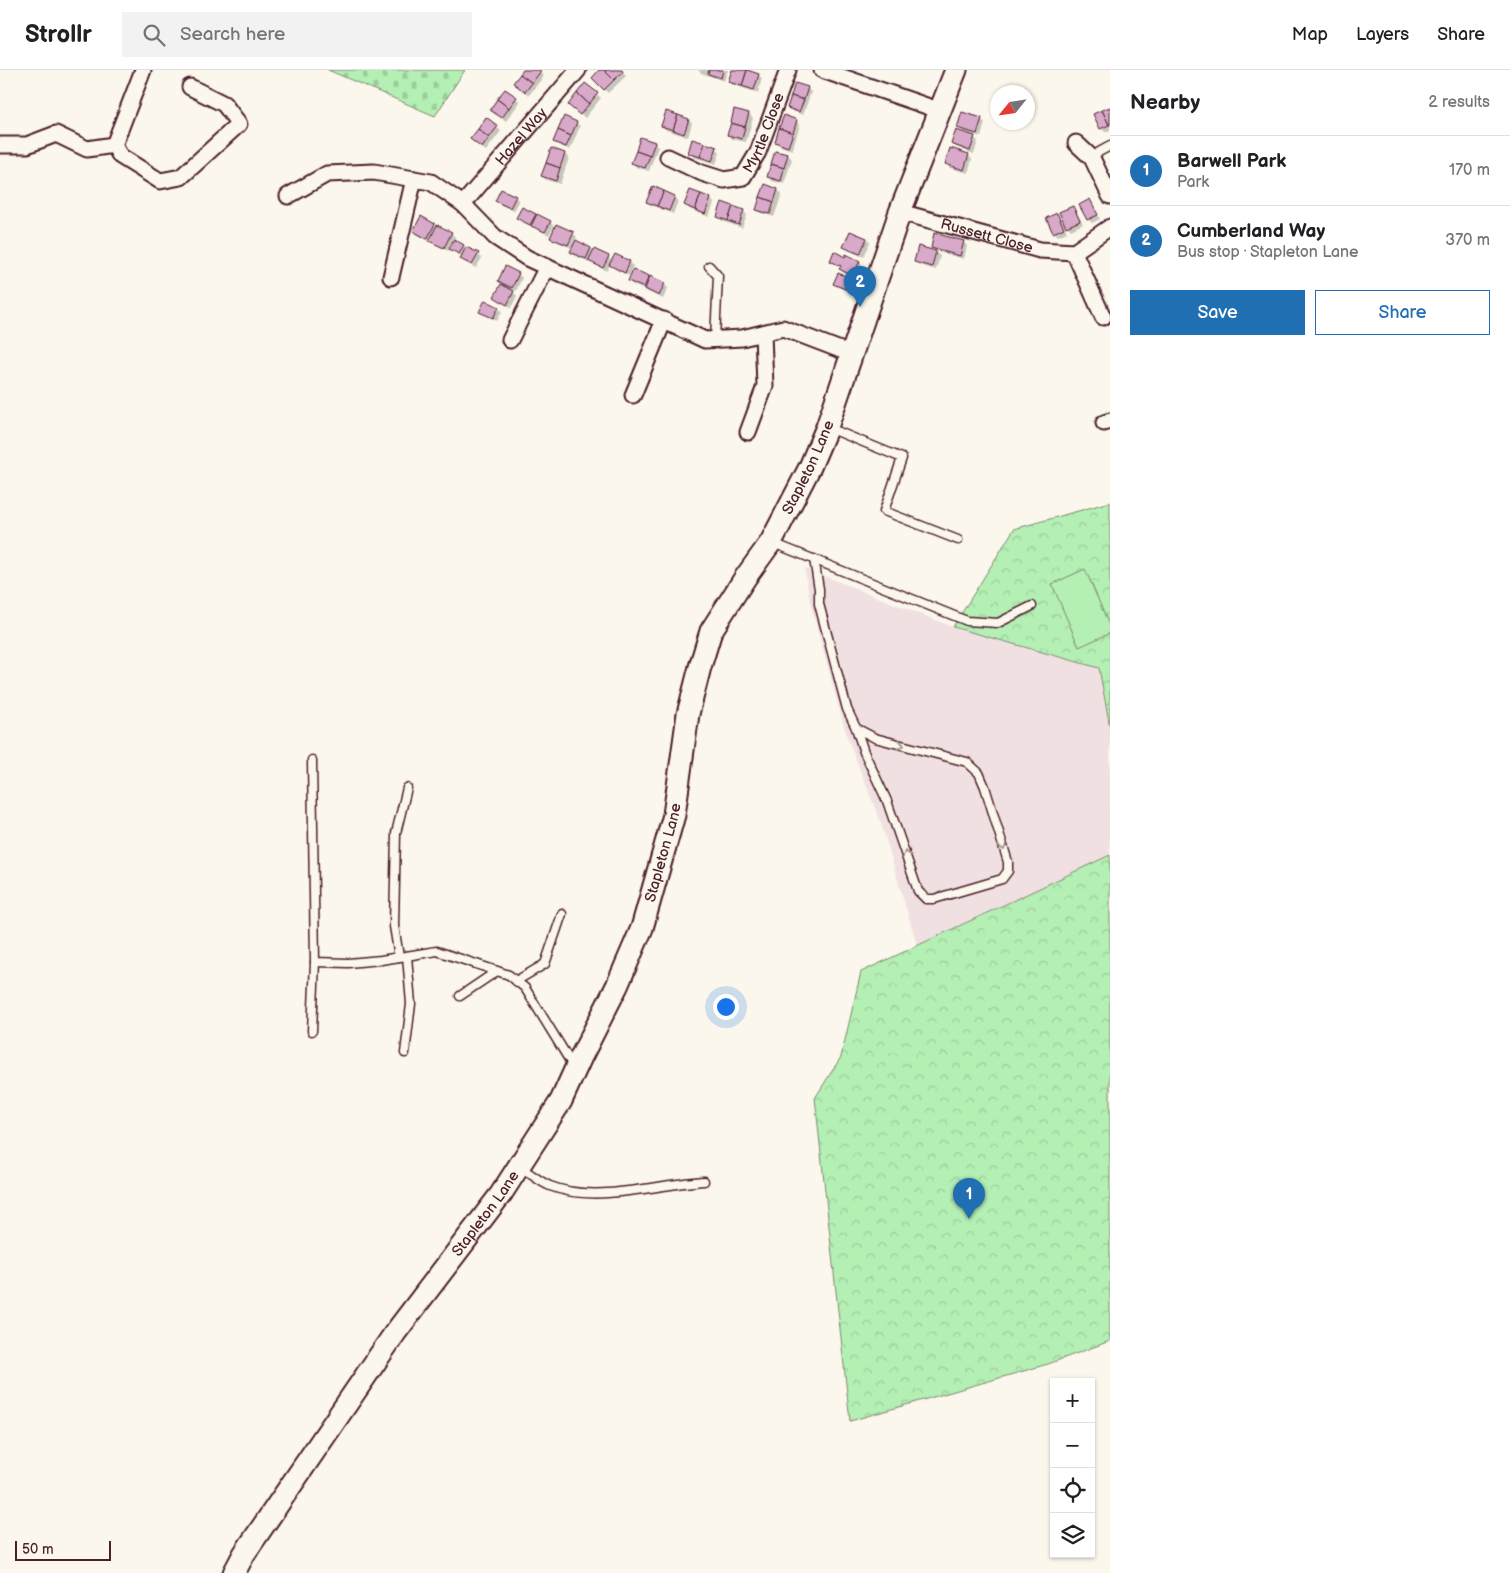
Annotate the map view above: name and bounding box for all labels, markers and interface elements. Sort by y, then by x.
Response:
search box [122,12,472,57]
text: Strollr [25,20,92,49]
icon: search [140,21,168,49]
text: Search here [180,23,285,46]
text: Map [1292,24,1328,45]
text: Layers [1356,24,1409,45]
text: Share [1437,24,1485,45]
north arrow [990,85,1035,130]
street label: Myrtle Close [738,90,788,176]
text: Nearby [1130,90,1200,115]
text: 2 results [1428,93,1490,112]
street label: Hazel Way [491,103,551,169]
text: Barwell Park [1177,150,1286,173]
text: 1 [1143,161,1149,180]
text: 170 m [1449,161,1490,180]
text: Park [1177,173,1209,192]
street label: Russett Close [939,214,1035,257]
text: Cumberland Way [1177,220,1325,243]
text: 2 [1141,231,1151,250]
text: 370 m [1445,231,1490,250]
text: Bus stop · Stapleton Lane [1177,243,1359,262]
pin: 2 [844,266,876,307]
button: Save [1130,290,1305,335]
button: Share [1315,290,1490,335]
street label: Stapleton Lane [778,418,838,518]
one-way arrow [897,739,906,750]
street label: Stapleton Lane [640,802,685,904]
one-way arrow [998,843,1008,851]
one-way arrow [902,850,912,859]
your location [713,994,739,1020]
street label: Stapleton Lane [447,1167,523,1260]
pin: 1 [953,1178,985,1219]
map controls [1050,1378,1095,1558]
button: + [1050,1378,1095,1423]
button: − [1050,1423,1095,1468]
button: locate [1050,1468,1095,1513]
button: layers [1050,1513,1095,1558]
scale bar [15,1538,111,1561]
text: 50 m [22,1541,54,1558]

